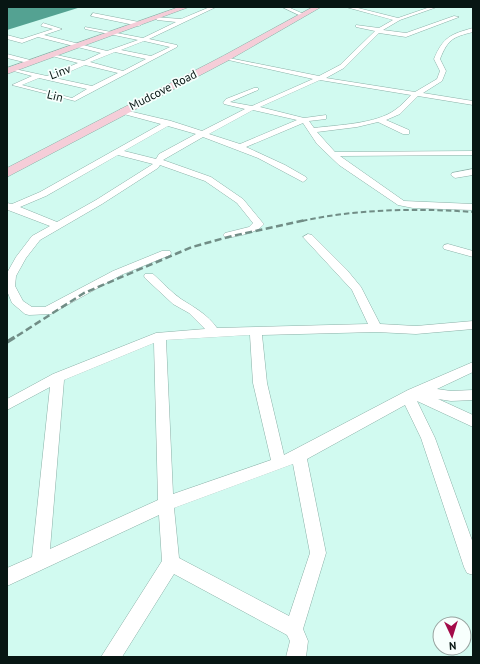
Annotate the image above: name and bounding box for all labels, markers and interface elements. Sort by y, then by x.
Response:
street label: Linv [47,61,73,82]
street label: Mudcove Road [126,66,199,113]
street label: Lin [46,86,65,105]
north arrow [432,616,472,656]
text: N [449,639,457,653]

